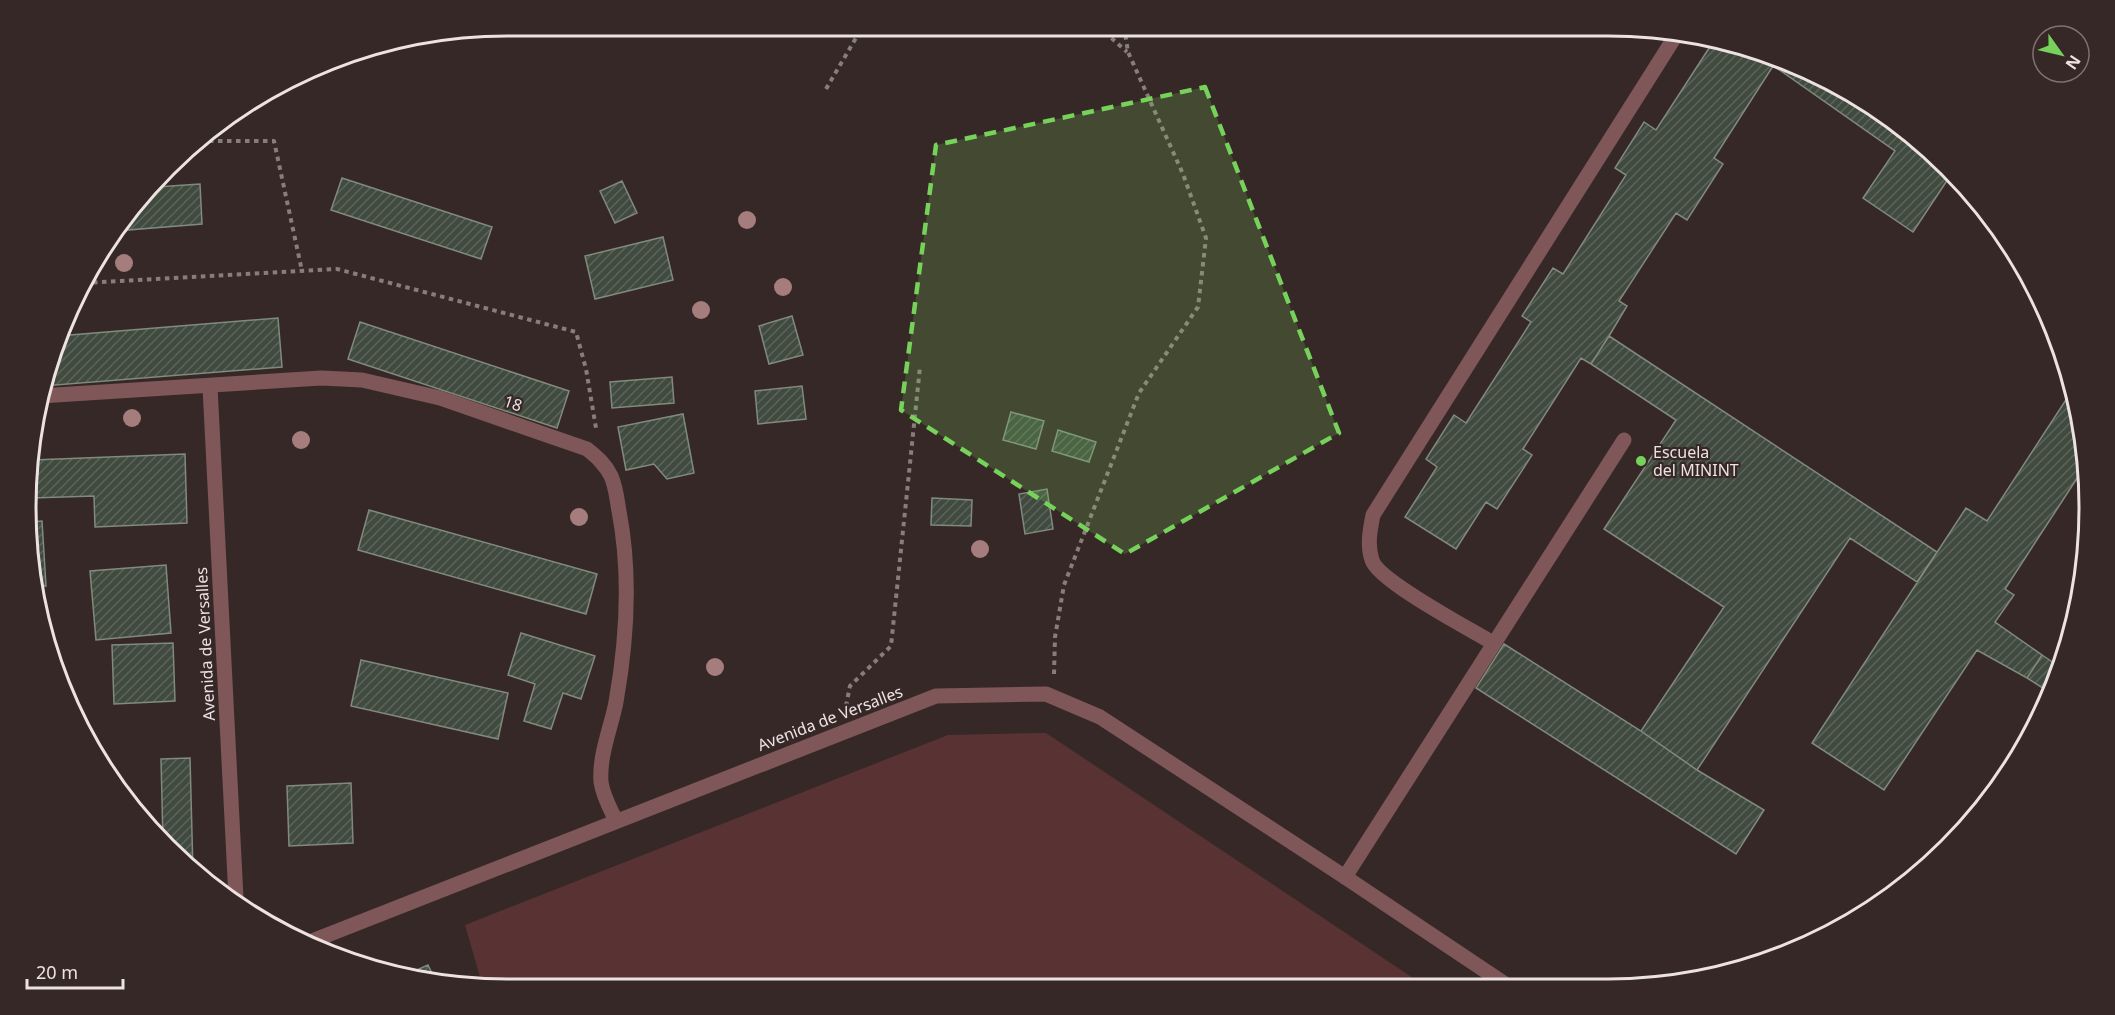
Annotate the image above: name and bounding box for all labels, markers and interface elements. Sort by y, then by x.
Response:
north arrow [2031,24,2091,84]
text: N [2061,51,2086,74]
street label: 18 [501,390,525,416]
place label: Escuela del MININT [1653,441,1739,481]
marker: Escuela del MININT [1634,454,1648,468]
street label: Avenida de Versalles [190,567,220,721]
street label: Avenida de Versalles [754,680,906,756]
scale bar [27,952,123,990]
text: 20 m [36,960,78,984]

